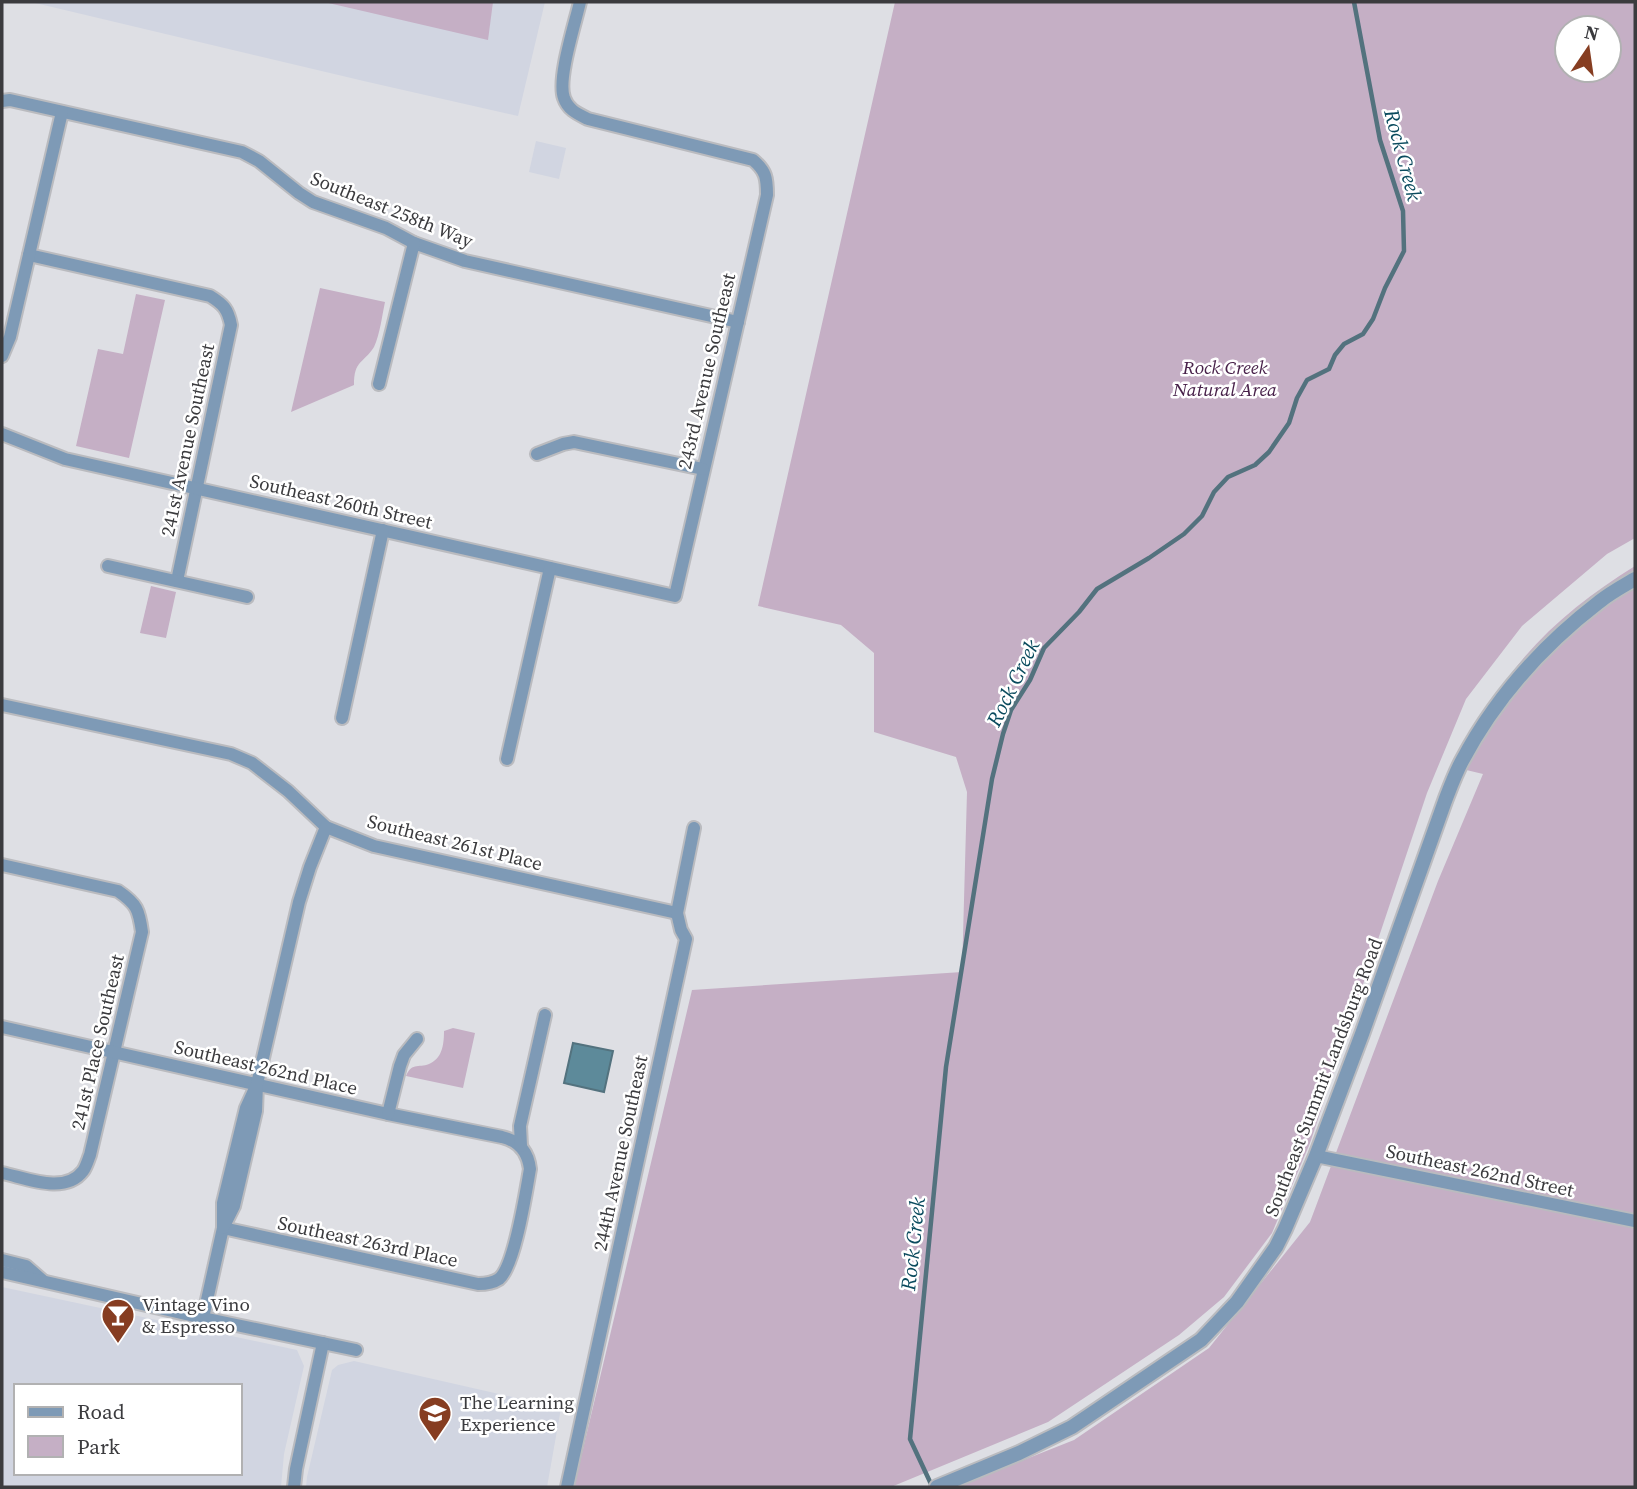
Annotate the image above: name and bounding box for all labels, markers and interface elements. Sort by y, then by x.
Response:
north arrow [1553,14,1623,84]
text: N [1582,18,1602,47]
water label: Rock Creek [1377,105,1430,204]
street label: Southeast 258th Way [307,165,477,254]
street label: 243rd Avenue Southeast [671,270,741,472]
street label: 241st Avenue Southeast [154,340,220,539]
park label: Rock Creek Natural Area [1172,354,1277,402]
street label: Southeast 260th Street [247,467,435,535]
water label: Rock Creek [979,634,1046,732]
street label: Southeast 261st Place [365,808,545,876]
street label: Southeast Summit Landsburg Road [1258,934,1388,1220]
street label: 241st Place Southeast [64,951,130,1132]
street label: Southeast 262nd Place [172,1033,360,1101]
street label: 244th Avenue Southeast [587,1052,654,1253]
street label: Southeast 262nd Street [1384,1137,1577,1203]
water label: Rock Creek [893,1196,932,1293]
street label: Southeast 263rd Place [276,1209,460,1273]
place label: Vintage Vino & Espresso [142,1291,250,1339]
bar icon: Vintage Vino & Espresso [99,1296,137,1345]
legend [14,1384,242,1475]
place label: The Learning Experience [460,1389,574,1437]
school or university icon: The Learning Experience [416,1394,454,1443]
text: Road [77,1397,125,1426]
text: Park [77,1432,121,1461]

